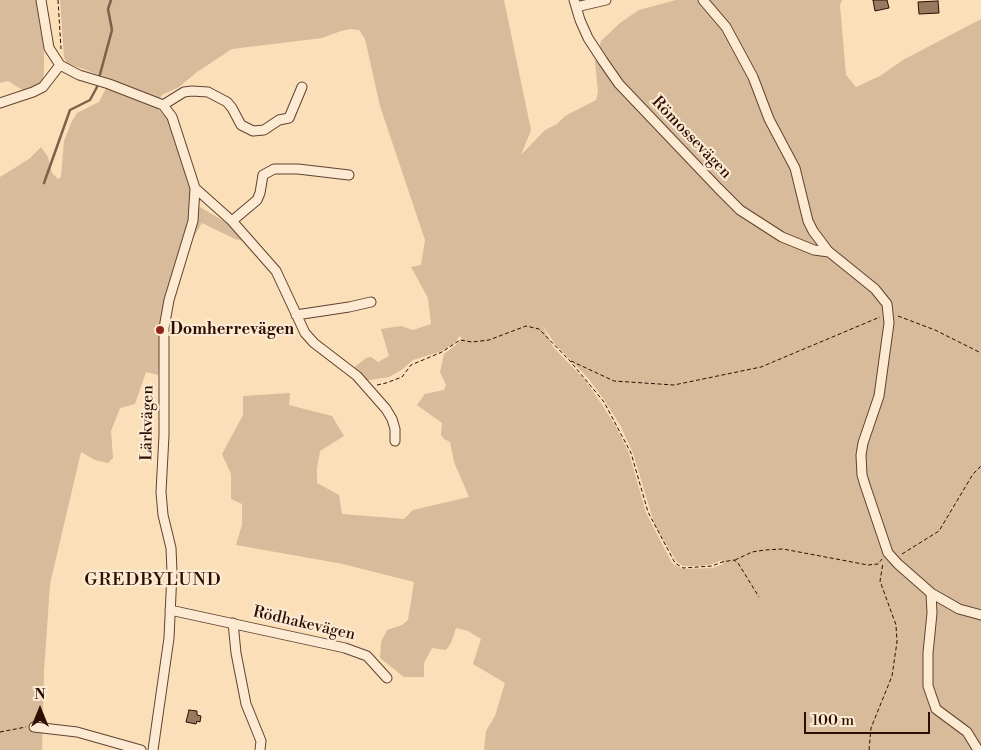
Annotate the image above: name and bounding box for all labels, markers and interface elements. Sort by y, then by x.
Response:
street label: Römossevägen [647,93,735,183]
place label: Domherrevägen [170,320,294,340]
marker: Domherrevägen [154,324,166,336]
street label: Lärkvägen [138,385,158,461]
district label: GREDBYLUND [83,570,223,592]
street label: Rödhakevägen [251,603,357,645]
north arrow [15,685,65,735]
text: N [34,686,46,704]
scale bar [806,702,932,734]
text: 100 m [812,711,854,730]

